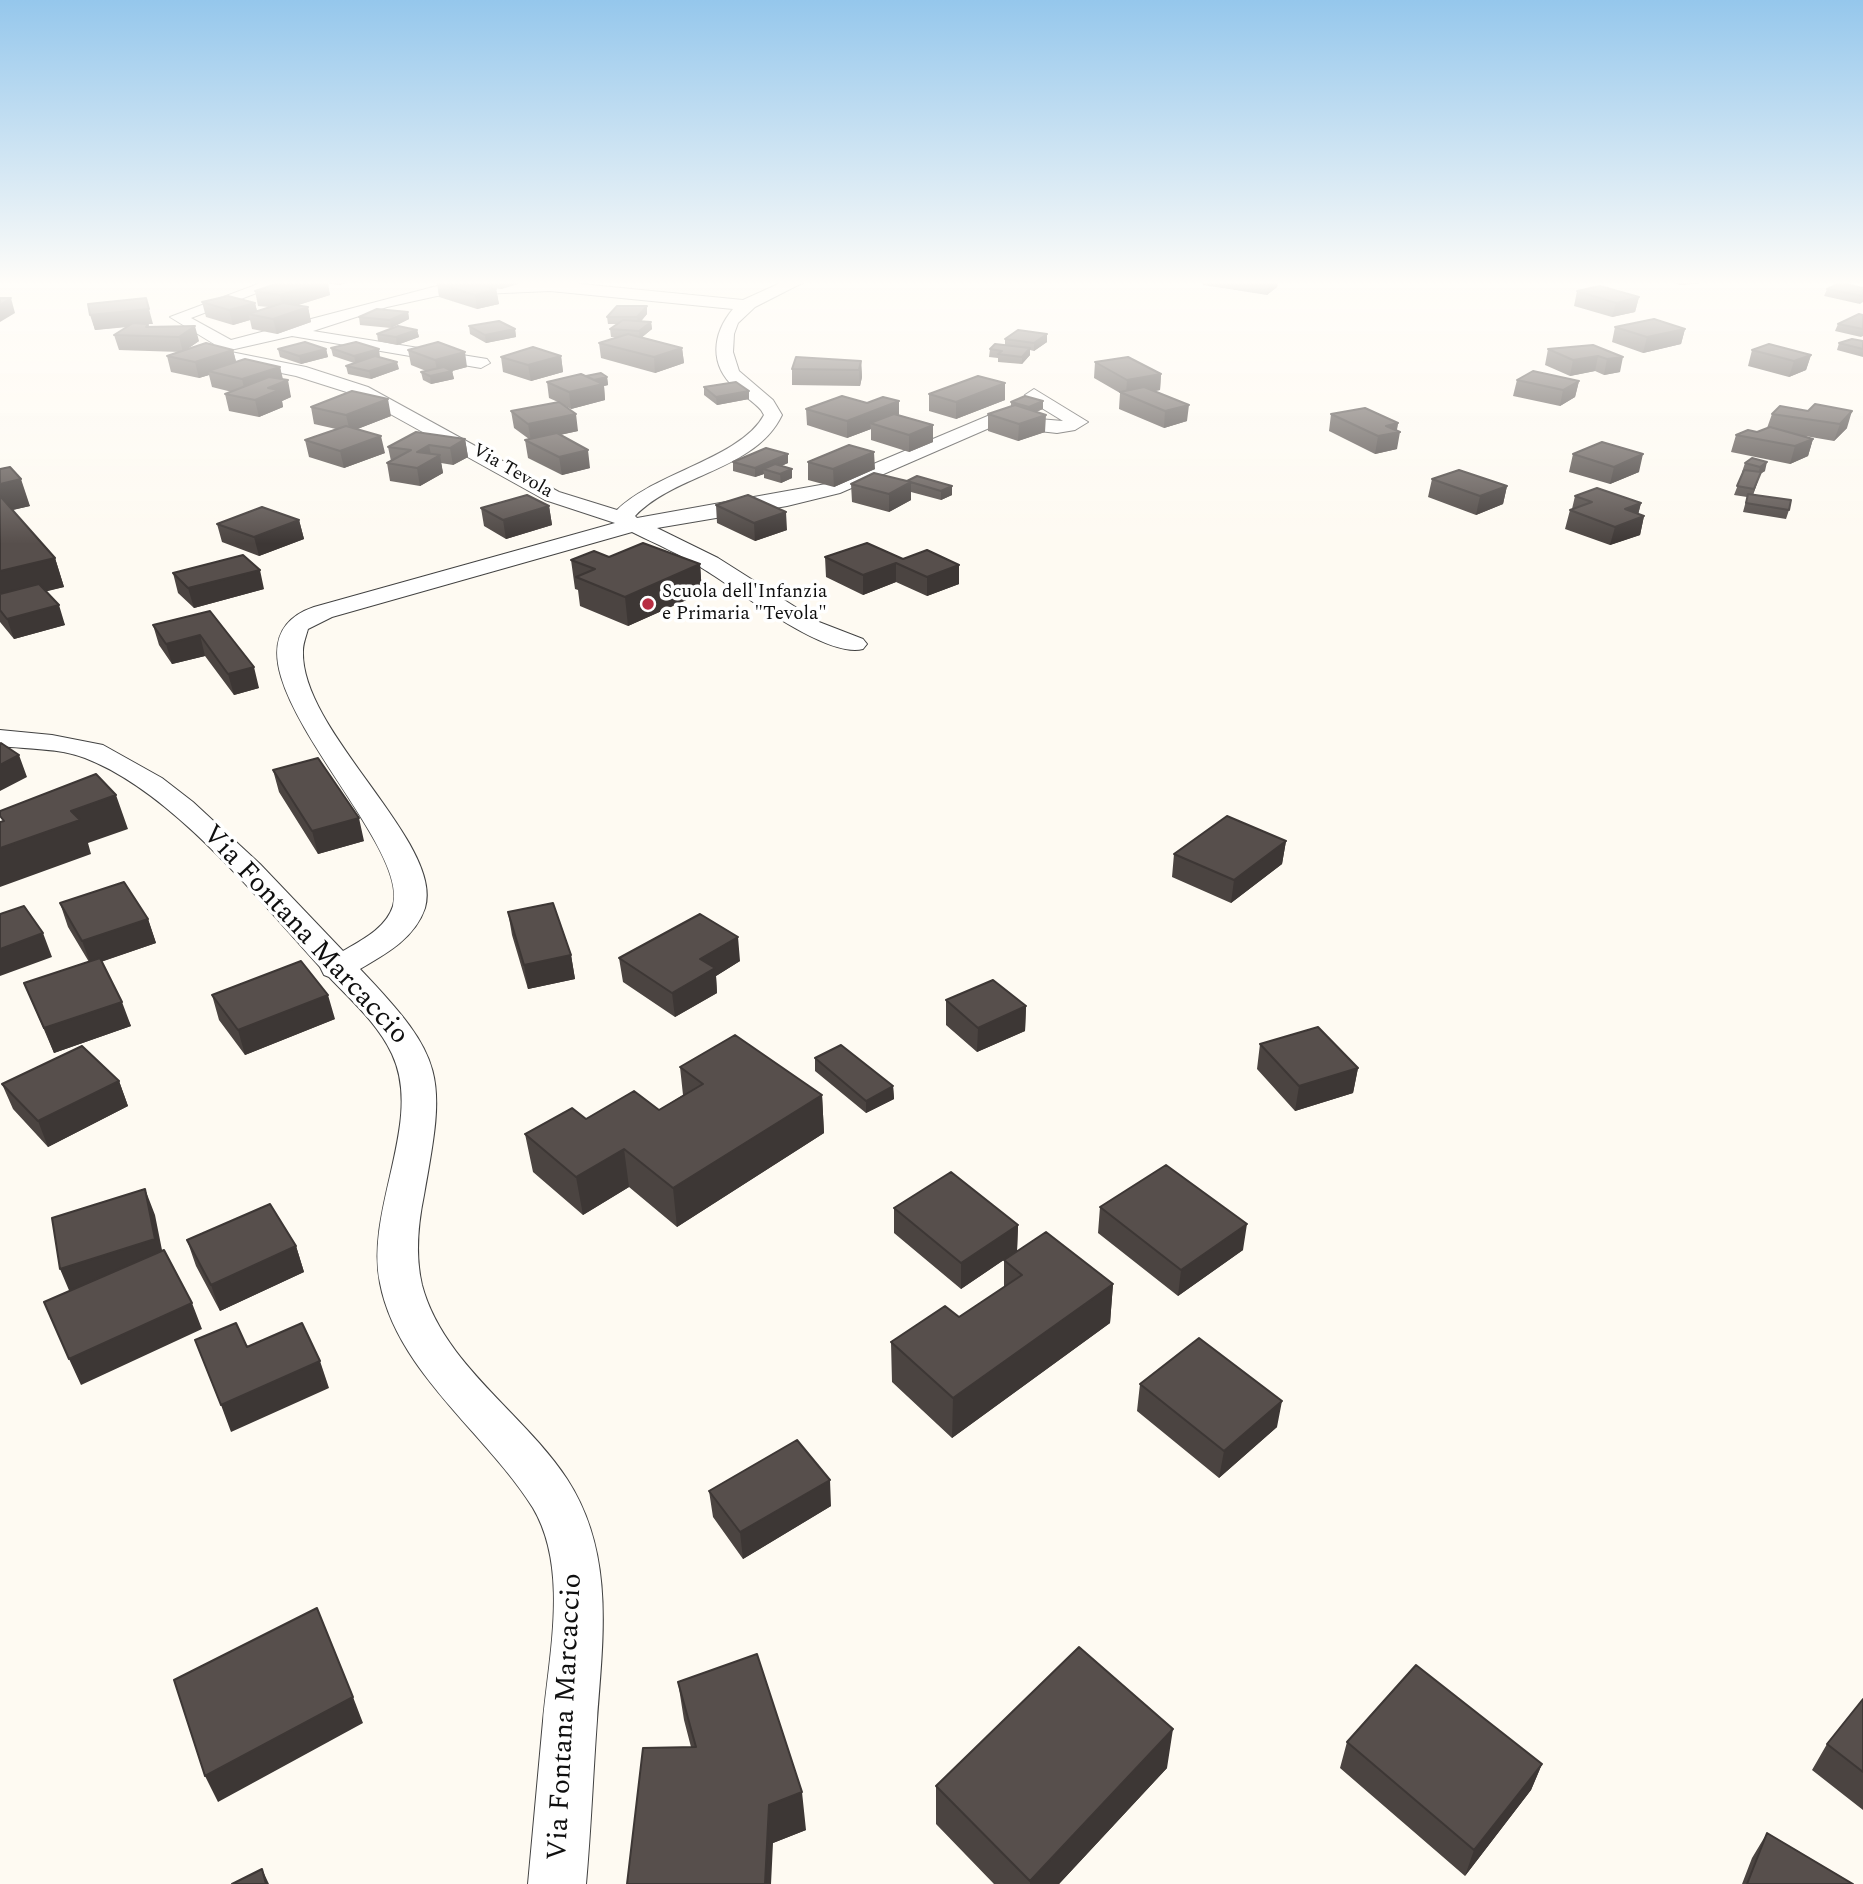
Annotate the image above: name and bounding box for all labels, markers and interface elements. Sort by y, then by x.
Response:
street label: Via Tevola [468,440,556,504]
place label: Scuola dell'Infanzia e Primaria "Tevola" [662,582,827,626]
marker: Scuola dell'Infanzia e Primaria "Tevola" [640,596,656,612]
street label: Via Fontana Marcaccio [194,819,414,1053]
street label: Via Fontana Marcaccio [543,1572,591,1862]

